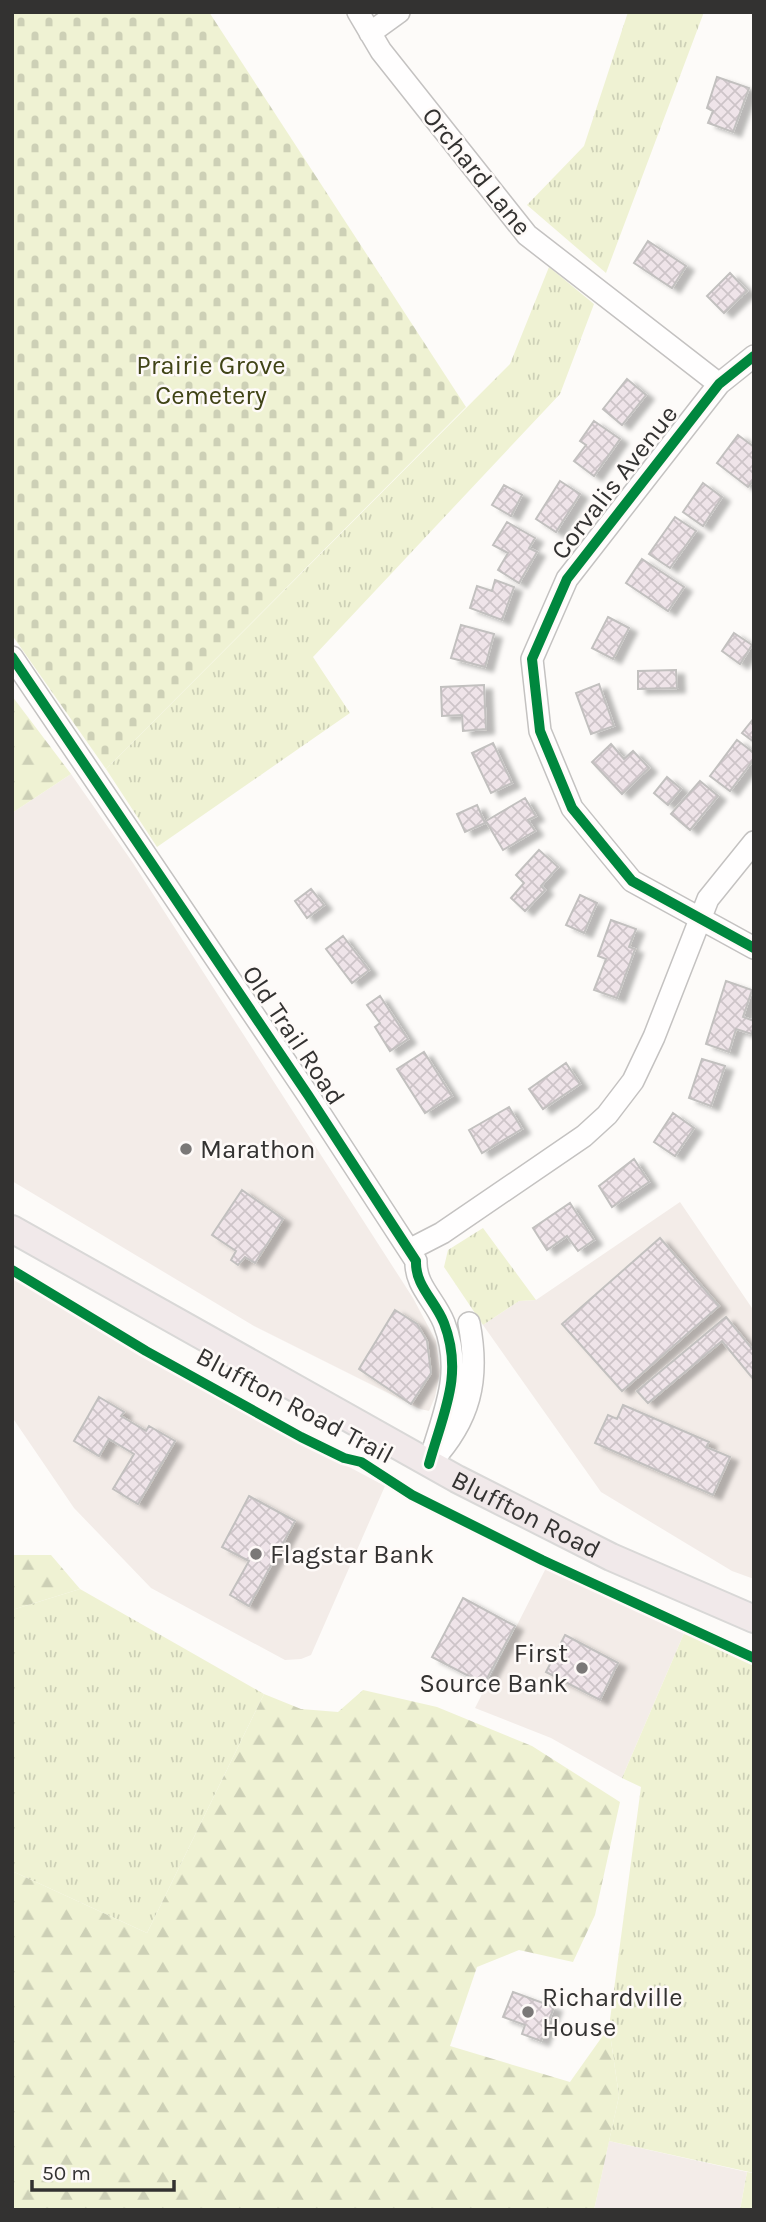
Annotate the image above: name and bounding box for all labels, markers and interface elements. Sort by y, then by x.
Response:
street label: Orchard Lane [415,101,538,242]
park label: Prairie Grove Cemetery [136,350,286,411]
street label: Corvalis Avenue [545,399,684,566]
street label: Old Trail Road [236,960,352,1111]
place label: Marathon [200,1134,315,1165]
marker: Marathon [178,1141,194,1157]
street label: Bluffton Road Trail [191,1340,399,1470]
street label: Bluffton Road [446,1464,606,1565]
place label: Flagstar Bank [270,1539,434,1570]
marker: Flagstar Bank [248,1546,264,1562]
place label: First Source Bank [419,1638,568,1699]
marker: First Source Bank [574,1660,590,1676]
place label: Richardville House [542,1982,683,2043]
marker: Richardville House [520,2004,536,2020]
scale bar [32,2148,173,2192]
text: 50 m [42,2161,91,2185]

